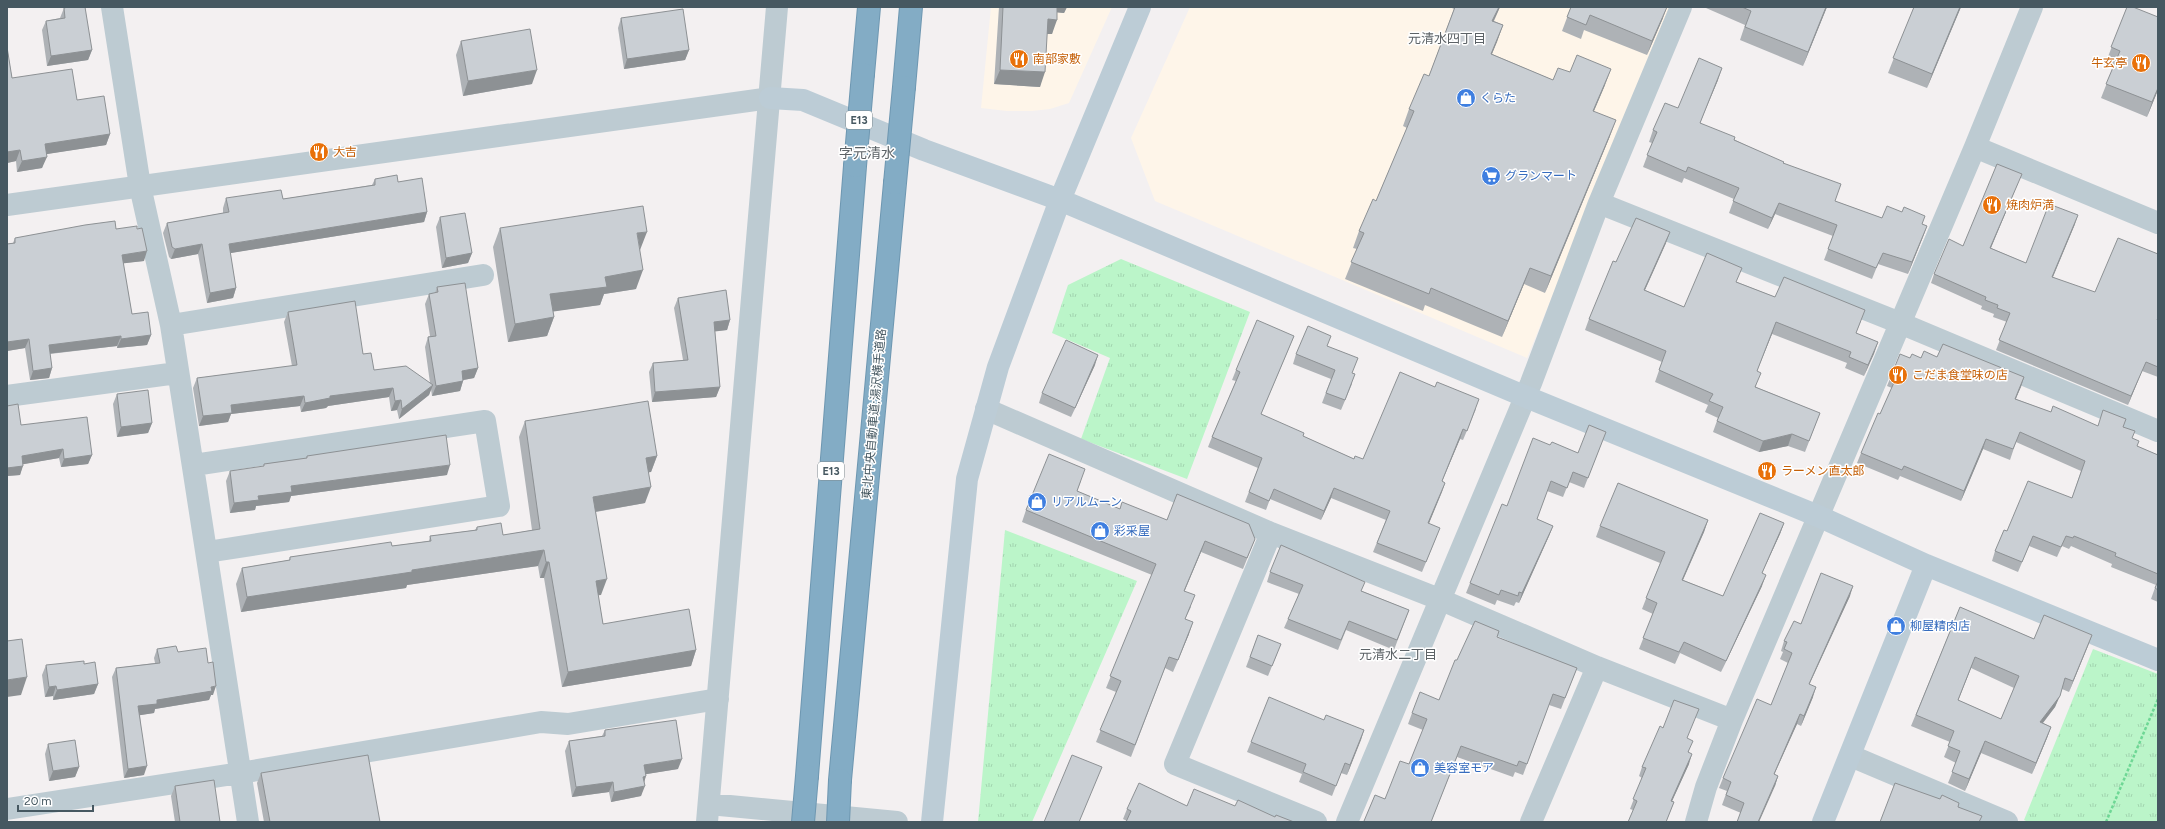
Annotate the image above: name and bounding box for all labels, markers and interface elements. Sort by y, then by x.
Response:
district label: 元清水四丁目 [1408,31,1486,46]
restaurant icon: 南部家敷 [1008,48,1030,70]
place label: 南部家敷 [1033,52,1081,66]
restaurant icon: 牛玄亭 [2130,52,2152,74]
place label: 牛玄亭 [2091,56,2127,70]
shop icon: くらた [1455,87,1477,109]
place label: くらた [1480,91,1516,105]
road number: E13 [846,111,872,129]
restaurant icon: 大吉 [308,141,330,163]
place label: 大吉 [333,145,357,159]
district label: 字元清水 [839,145,895,162]
supermarket icon: グランマート [1480,165,1502,187]
place label: グランマート [1505,169,1577,183]
restaurant icon: 焼肉炉満 [1981,194,2003,216]
place label: 焼肉炉満 [2006,198,2054,212]
street label: 東北中央自動車道;湯沢横手道路 [860,328,888,500]
restaurant icon: こだま食堂味の店 [1887,364,1909,386]
place label: こだま食堂味の店 [1912,368,2008,382]
restaurant icon: ラーメン直太郎 [1756,460,1778,482]
road number: E13 [818,462,844,480]
place label: ラーメン直太郎 [1781,464,1865,478]
shop icon: リアルムーン [1026,491,1048,513]
place label: リアルムーン [1051,495,1122,509]
shop icon: 彩采屋 [1089,520,1111,542]
place label: 彩采屋 [1114,524,1150,538]
shop icon: 柳屋精肉店 [1885,615,1907,637]
place label: 柳屋精肉店 [1910,619,1970,633]
district label: 元清水二丁目 [1359,647,1437,662]
shop icon: 美容室モア [1409,757,1431,779]
place label: 美容室モア [1434,761,1494,775]
scale bar [18,787,93,813]
text: 20 m [24,794,52,808]

